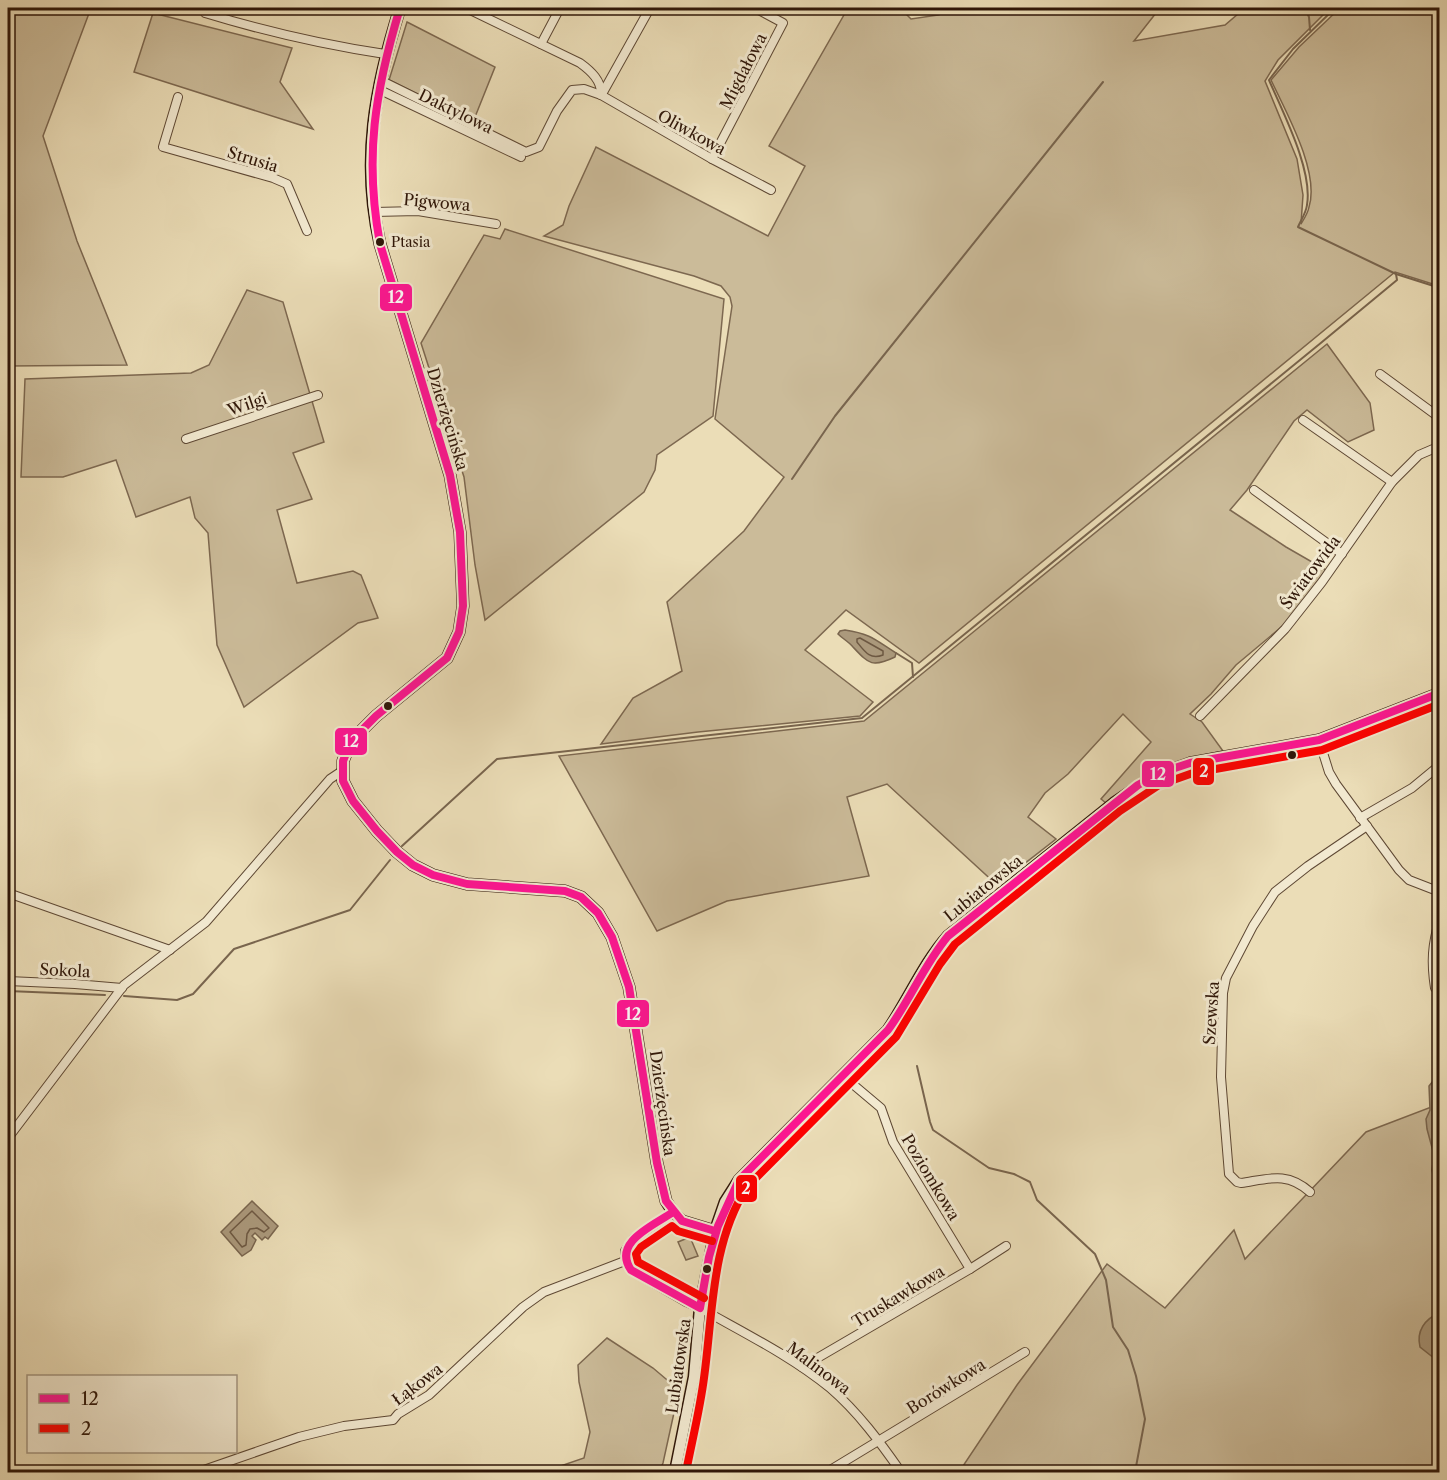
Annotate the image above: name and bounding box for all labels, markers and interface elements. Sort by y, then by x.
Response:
street label: Migdałowa [715,29,771,113]
street label: Daktylowa [415,84,497,138]
street label: Oliwkowa [654,105,730,159]
street label: Strusia [225,142,281,176]
street label: Pigwowa [403,189,472,215]
place label: Ptasia [391,233,431,251]
marker: Ptasia [374,236,386,248]
line badge: 12 [379,283,413,312]
text: 12 [388,287,404,307]
street label: Dzierżęcińska [423,365,473,473]
street label: Wilgi [224,388,269,420]
street label: Światowida [1276,531,1345,613]
unlabelled marker [382,700,394,712]
line badge: 12 [334,727,368,756]
text: 12 [343,731,359,751]
unlabelled marker [1286,749,1298,761]
line badge: 2 [1192,757,1215,786]
line badge: 12 [1141,760,1175,788]
text: 2 [1199,761,1209,781]
text: 12 [1150,764,1166,784]
street label: Lubiatowska [940,850,1027,926]
street label: Sokola [39,959,92,981]
street label: Szewska [1199,980,1223,1045]
line badge: 12 [616,999,650,1028]
text: 12 [625,1004,641,1024]
street label: Dzierżęcińska [646,1049,680,1158]
street label: Poziomkowa [897,1130,965,1224]
line badge: 2 [735,1174,758,1203]
text: 2 [741,1178,751,1198]
street label: Truskawkowa [848,1260,948,1331]
unlabelled marker [701,1263,713,1275]
street label: Lubiatowska [661,1317,695,1415]
street label: Malinowa [783,1338,855,1399]
street label: Borówkowa [903,1354,990,1418]
street label: Łąkowa [388,1358,447,1409]
legend [27,1375,237,1453]
text: 12 [81,1388,99,1410]
text: 2 [81,1418,91,1440]

